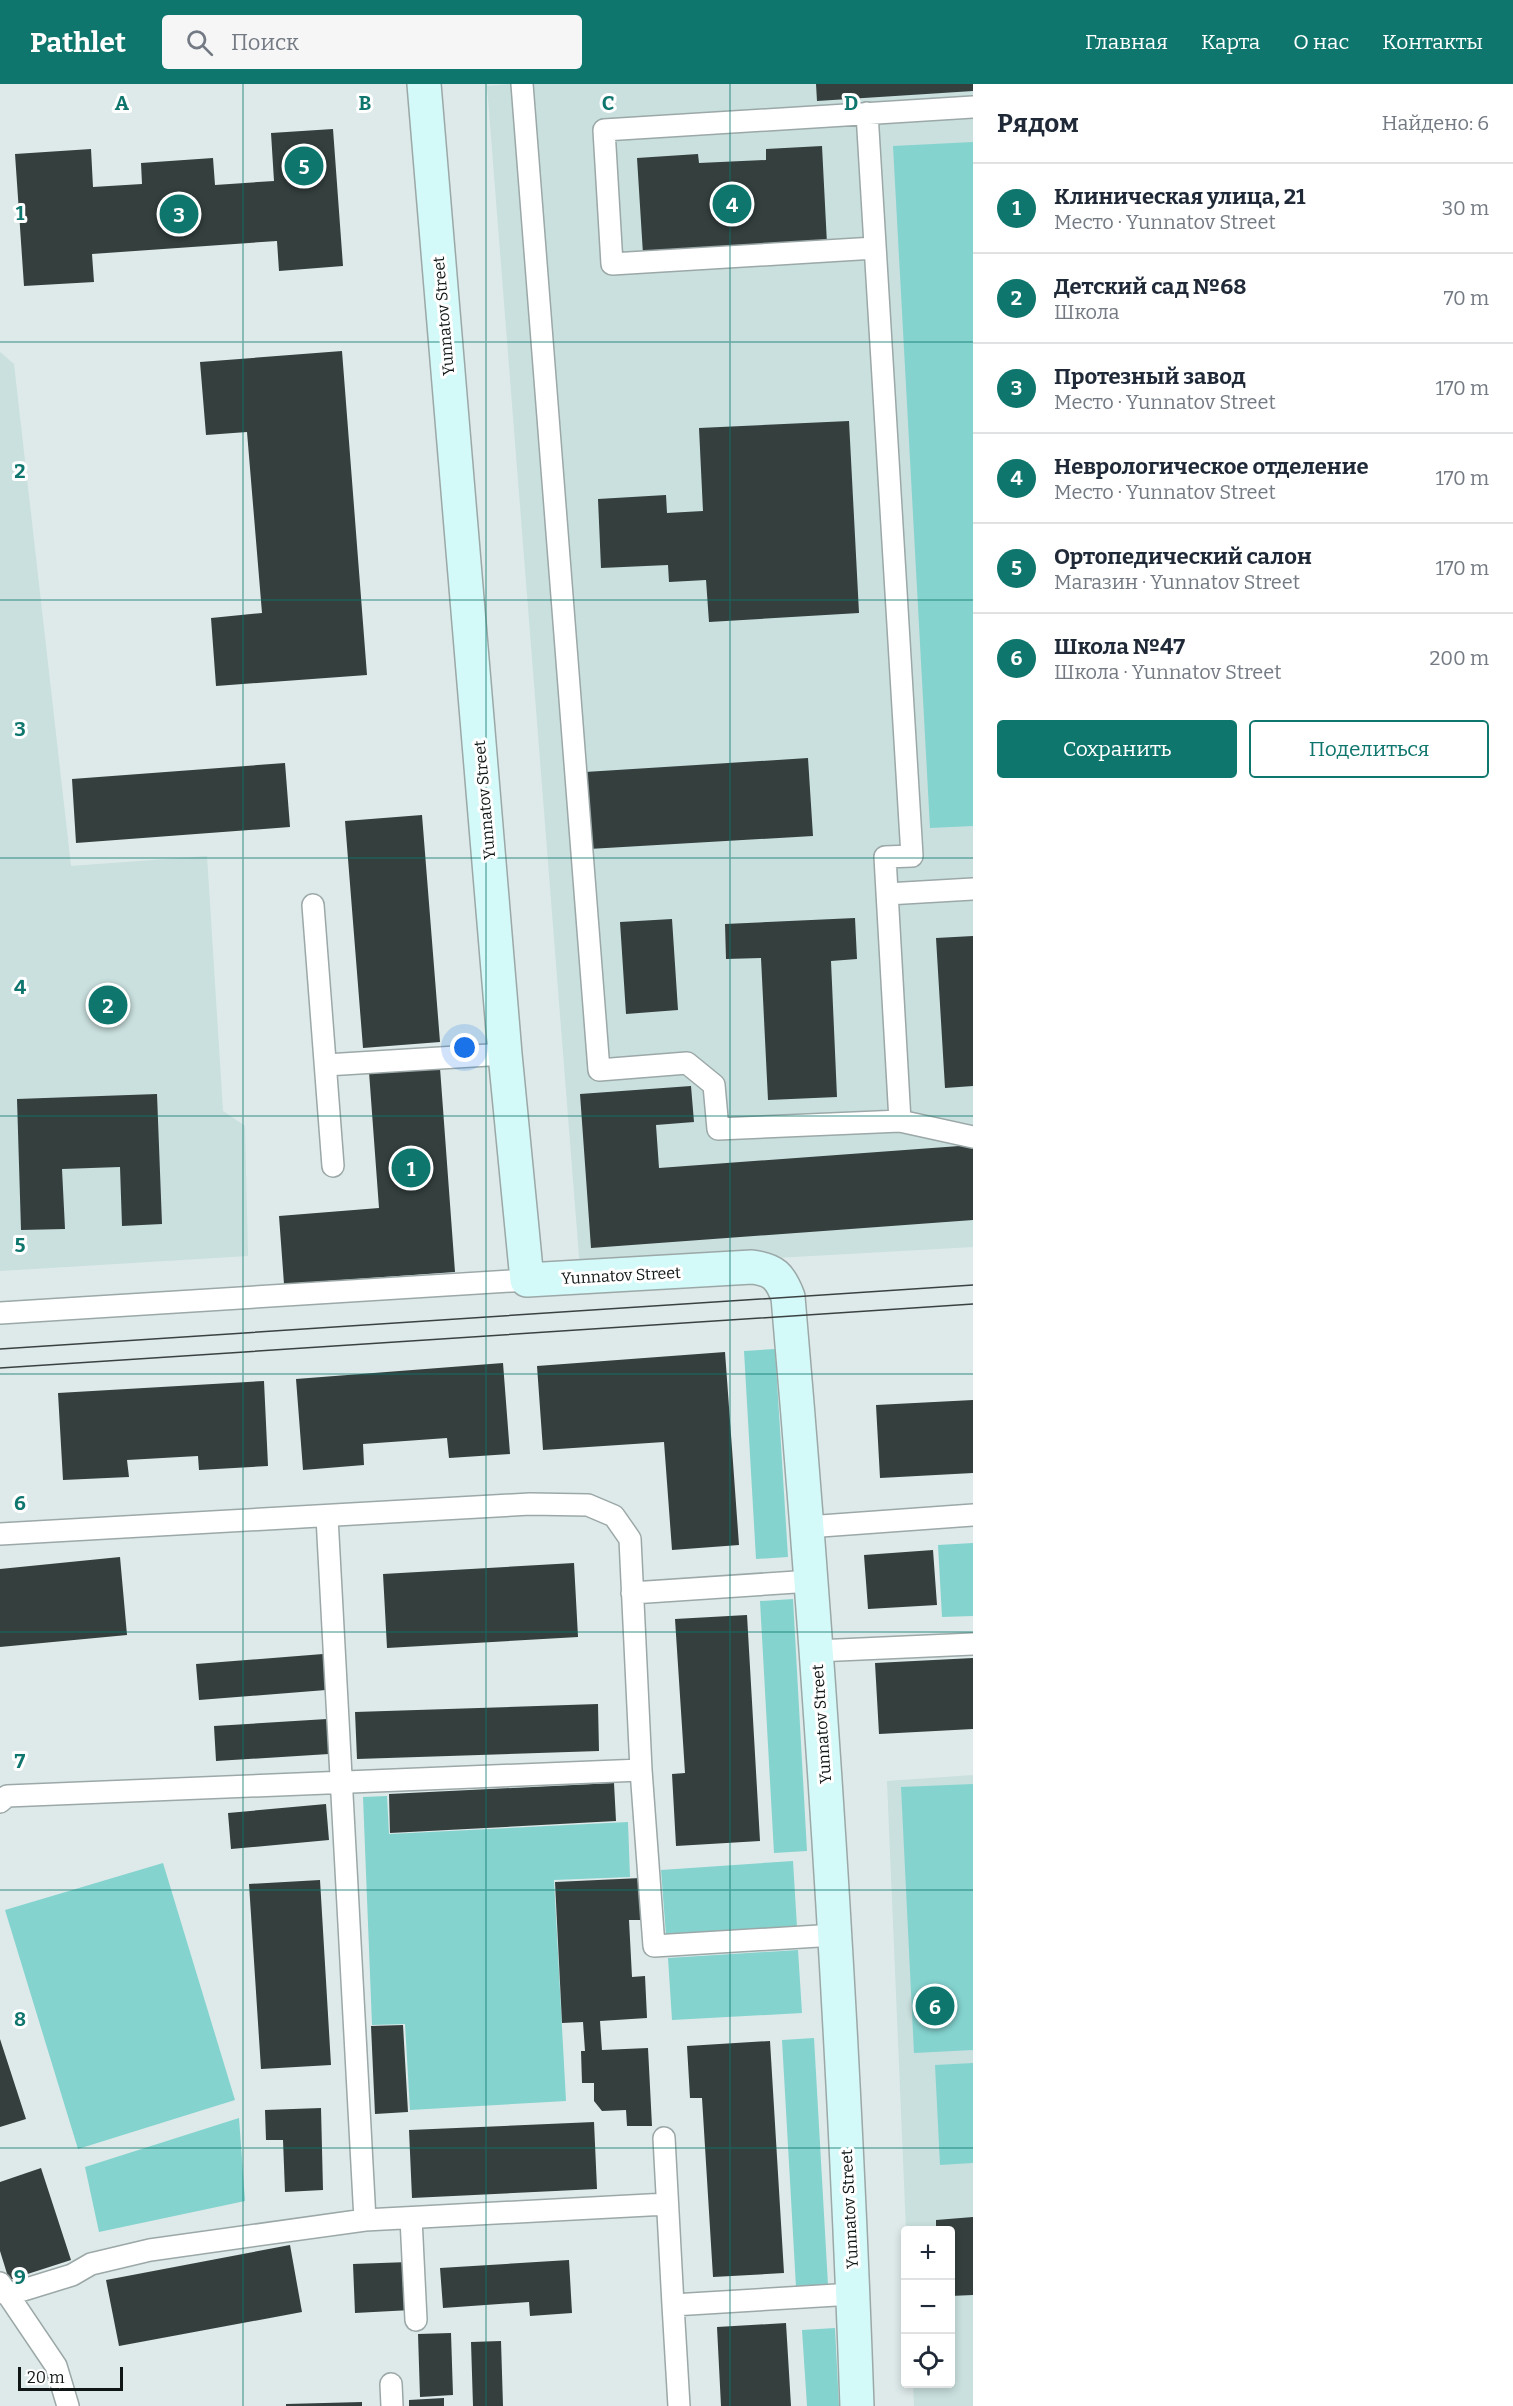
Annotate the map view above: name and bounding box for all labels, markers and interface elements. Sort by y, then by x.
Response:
search box [162,15,582,69]
text: Pathlet [30,26,126,59]
icon: search [183,26,216,59]
text: Поиск [231,29,299,56]
text: Главная [1085,29,1168,55]
text: Карта [1201,29,1260,55]
text: О нас [1293,29,1349,55]
text: Контакты [1382,29,1483,55]
text: A [115,91,130,115]
text: B [359,91,372,115]
text: C [602,91,614,115]
text: D [844,91,858,115]
text: Рядом [997,108,1079,139]
text: Найдено: 6 [1382,111,1489,135]
pin: 5 [284,144,324,188]
pin: 4 [712,182,752,226]
text: Клиническая улица, 21 [1054,183,1306,210]
pin: 3 [160,192,198,236]
text: 1 [1012,196,1021,220]
text: 30 m [1442,196,1489,220]
text: 1 [16,201,25,225]
text: Место · Yunnatov Street [1054,210,1276,234]
street label: Yunnatov Street [429,255,458,376]
text: Детский сад №68 [1054,273,1246,300]
text: 2 [1011,286,1022,310]
text: 70 m [1443,286,1489,310]
text: Школа [1054,300,1120,324]
text: Протезный завод [1054,363,1246,390]
text: 3 [1011,376,1022,400]
text: 170 m [1436,376,1489,400]
text: Место · Yunnatov Street [1054,390,1276,414]
text: Неврологическое отделение [1054,453,1369,480]
text: 2 [14,459,26,483]
text: 4 [1010,466,1023,490]
text: 170 m [1436,466,1489,490]
text: Место · Yunnatov Street [1054,480,1276,504]
text: Ортопедический салон [1054,543,1312,570]
text: 5 [1011,556,1022,580]
text: 170 m [1436,556,1489,580]
text: Магазин · Yunnatov Street [1054,570,1300,594]
text: Школа №47 [1054,633,1185,660]
text: 6 [1011,646,1022,670]
text: 200 m [1429,646,1489,670]
text: Школа · Yunnatov Street [1054,660,1281,684]
text: 3 [14,717,26,741]
button: Сохранить [997,720,1237,778]
button: Поделиться [1249,720,1489,778]
street label: Yunnatov Street [470,739,499,860]
text: 4 [14,975,26,999]
pin: 2 [88,982,128,1028]
your location [450,1033,479,1062]
pin: 1 [392,1146,430,1190]
text: 5 [15,1233,26,1257]
street label: Yunnatov Street [561,1263,681,1288]
text: 6 [14,1491,26,1515]
street label: Yunnatov Street [808,1663,835,1784]
text: 7 [15,1749,26,1773]
pin: 6 [916,1984,954,2028]
text: 8 [14,2007,26,2031]
street label: Yunnatov Street [837,2149,862,2269]
map controls [901,2226,955,2388]
button: + [901,2226,955,2280]
text: 9 [14,2265,26,2289]
button: − [901,2280,955,2334]
button: locate [901,2334,955,2388]
scale bar [18,2364,123,2392]
text: 20 m [27,2368,64,2387]

